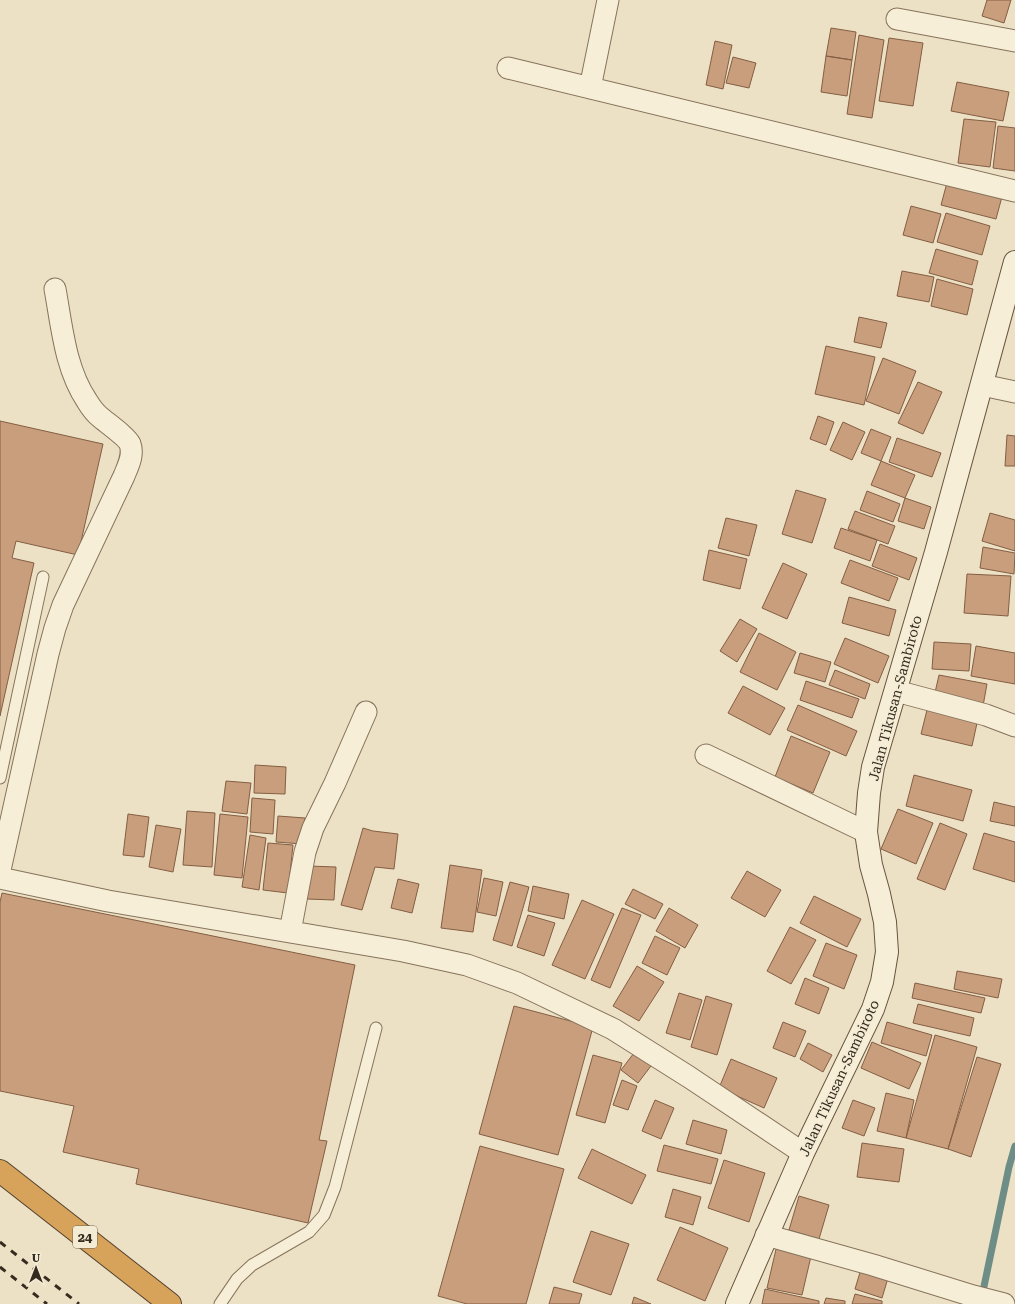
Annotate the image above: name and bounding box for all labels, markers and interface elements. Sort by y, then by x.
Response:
street label: Jalan Tikusan-Sambiroto [865,614,925,782]
street label: Jalan Tikusan-Sambiroto [796,997,882,1159]
road number: 24 [73,1226,97,1248]
north arrow [16,1248,56,1288]
text: U [32,1252,41,1265]

